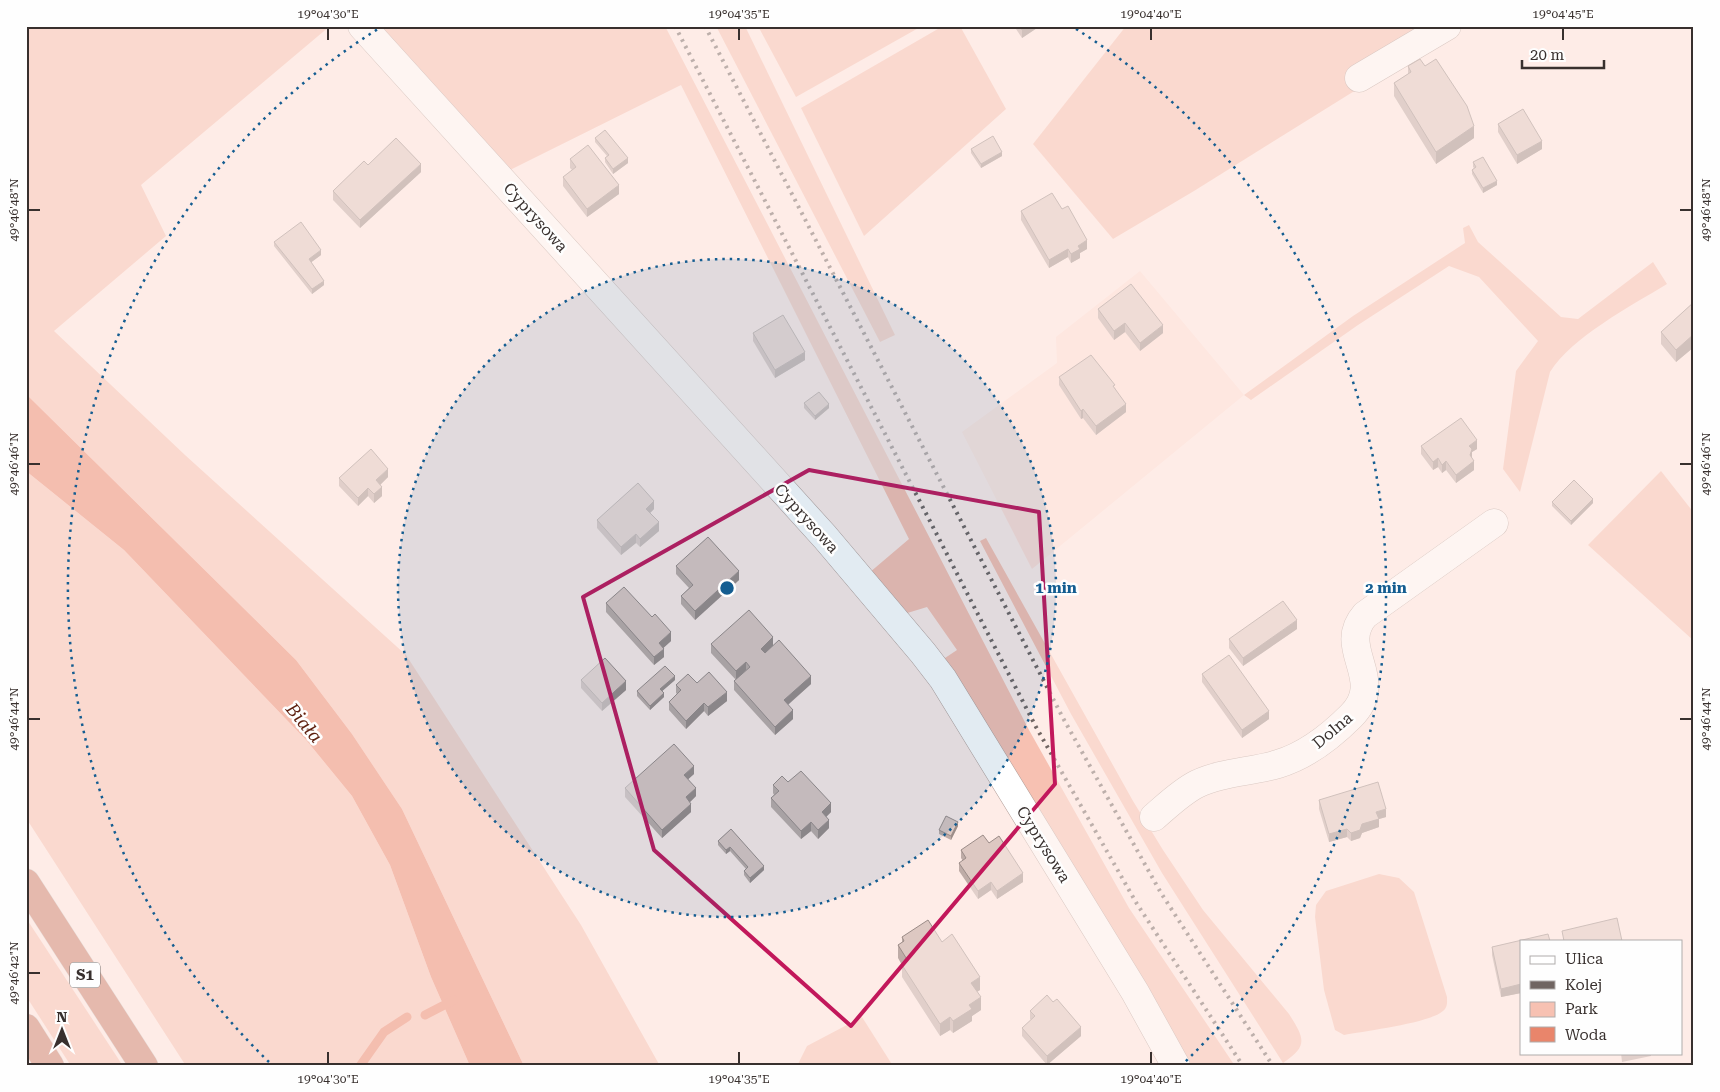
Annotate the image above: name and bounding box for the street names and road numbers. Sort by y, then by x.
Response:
street label: Cyprysowa [500,179,572,256]
street label: Cyprysowa [771,480,843,557]
street label: Dolna [1309,708,1356,753]
street label: Cyprysowa [1013,803,1075,886]
road number: S1 [70,962,100,988]

